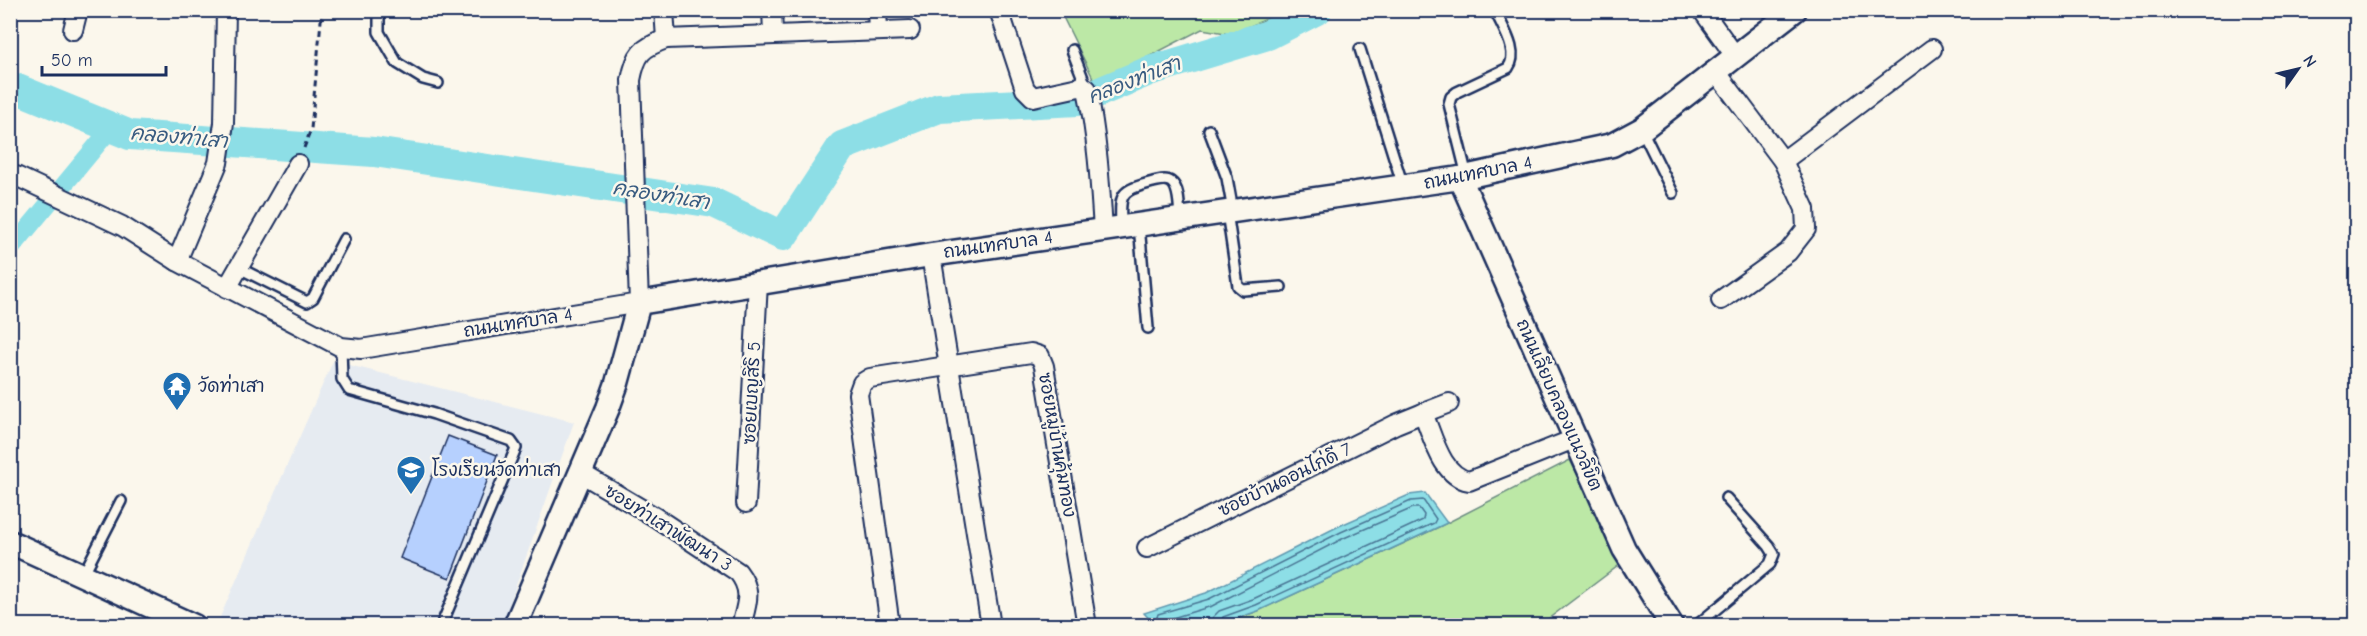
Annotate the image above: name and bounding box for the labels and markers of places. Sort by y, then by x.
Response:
temple icon: วัดท่าเสา [161,370,193,412]
place label: วัดท่าเสา [198,374,264,397]
school or university icon: โรงเรียนวัดท่าเสา [395,454,427,496]
place label: โรงเรียนวัดท่าเสา [432,457,561,481]

